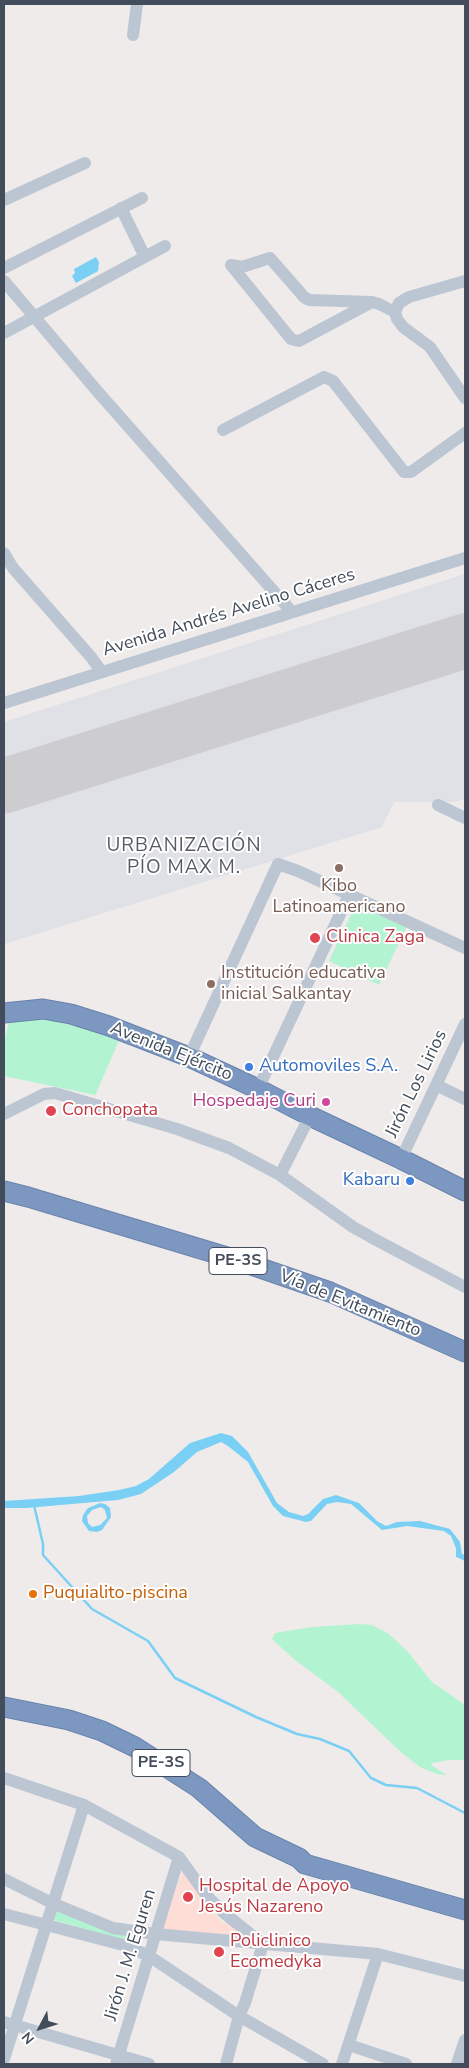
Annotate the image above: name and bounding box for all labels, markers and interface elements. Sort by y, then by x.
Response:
street label: Avenida Andrés Avelino Cáceres [100,564,358,662]
district label: URBANIZACIÓN PÍO MAX M. [105,835,263,879]
marker: Kibo Latinoamericano [333,862,345,874]
place label: Kibo Latinoamericano [272,876,406,919]
place label: Clinica Zaga [326,927,424,949]
marker: Clinica Zaga [308,931,322,945]
place label: Institución educativa inicial Salkantay [221,963,386,1006]
marker: Institución educativa inicial Salkantay [205,978,217,990]
street label: Avenida Ejército [107,1018,235,1086]
street label: Jirón Los Lirios [382,1027,452,1141]
place label: Automoviles S.A. [259,1056,398,1078]
marker: Automoviles S.A. [243,1061,255,1073]
place label: Hospedaje Curi [192,1091,316,1113]
marker: Hospedaje Curi [320,1096,332,1108]
place label: Conchopata [62,1100,158,1122]
marker: Conchopata [44,1104,58,1118]
place label: Kabaru [343,1170,400,1192]
marker: Kabaru [404,1175,416,1187]
road number: PE-3S [209,1248,267,1274]
street label: Vía de Evitamiento [276,1266,424,1342]
place label: Puquialito-piscina [43,1583,188,1605]
marker: Puquialito-piscina [27,1588,39,1600]
road number: PE-3S [132,1750,190,1776]
place label: Hospital de Apoyo Jesús Nazareno [199,1876,349,1918]
street label: Jirón J. M. Eguren [101,1886,161,2024]
marker: Hospital de Apoyo Jesús Nazareno [181,1890,195,1904]
place label: Policlinico Ecomedyka [230,1931,322,1974]
marker: Policlinico Ecomedyka [212,1945,226,1959]
north arrow [15,2003,65,2053]
text: N [17,2028,39,2048]

